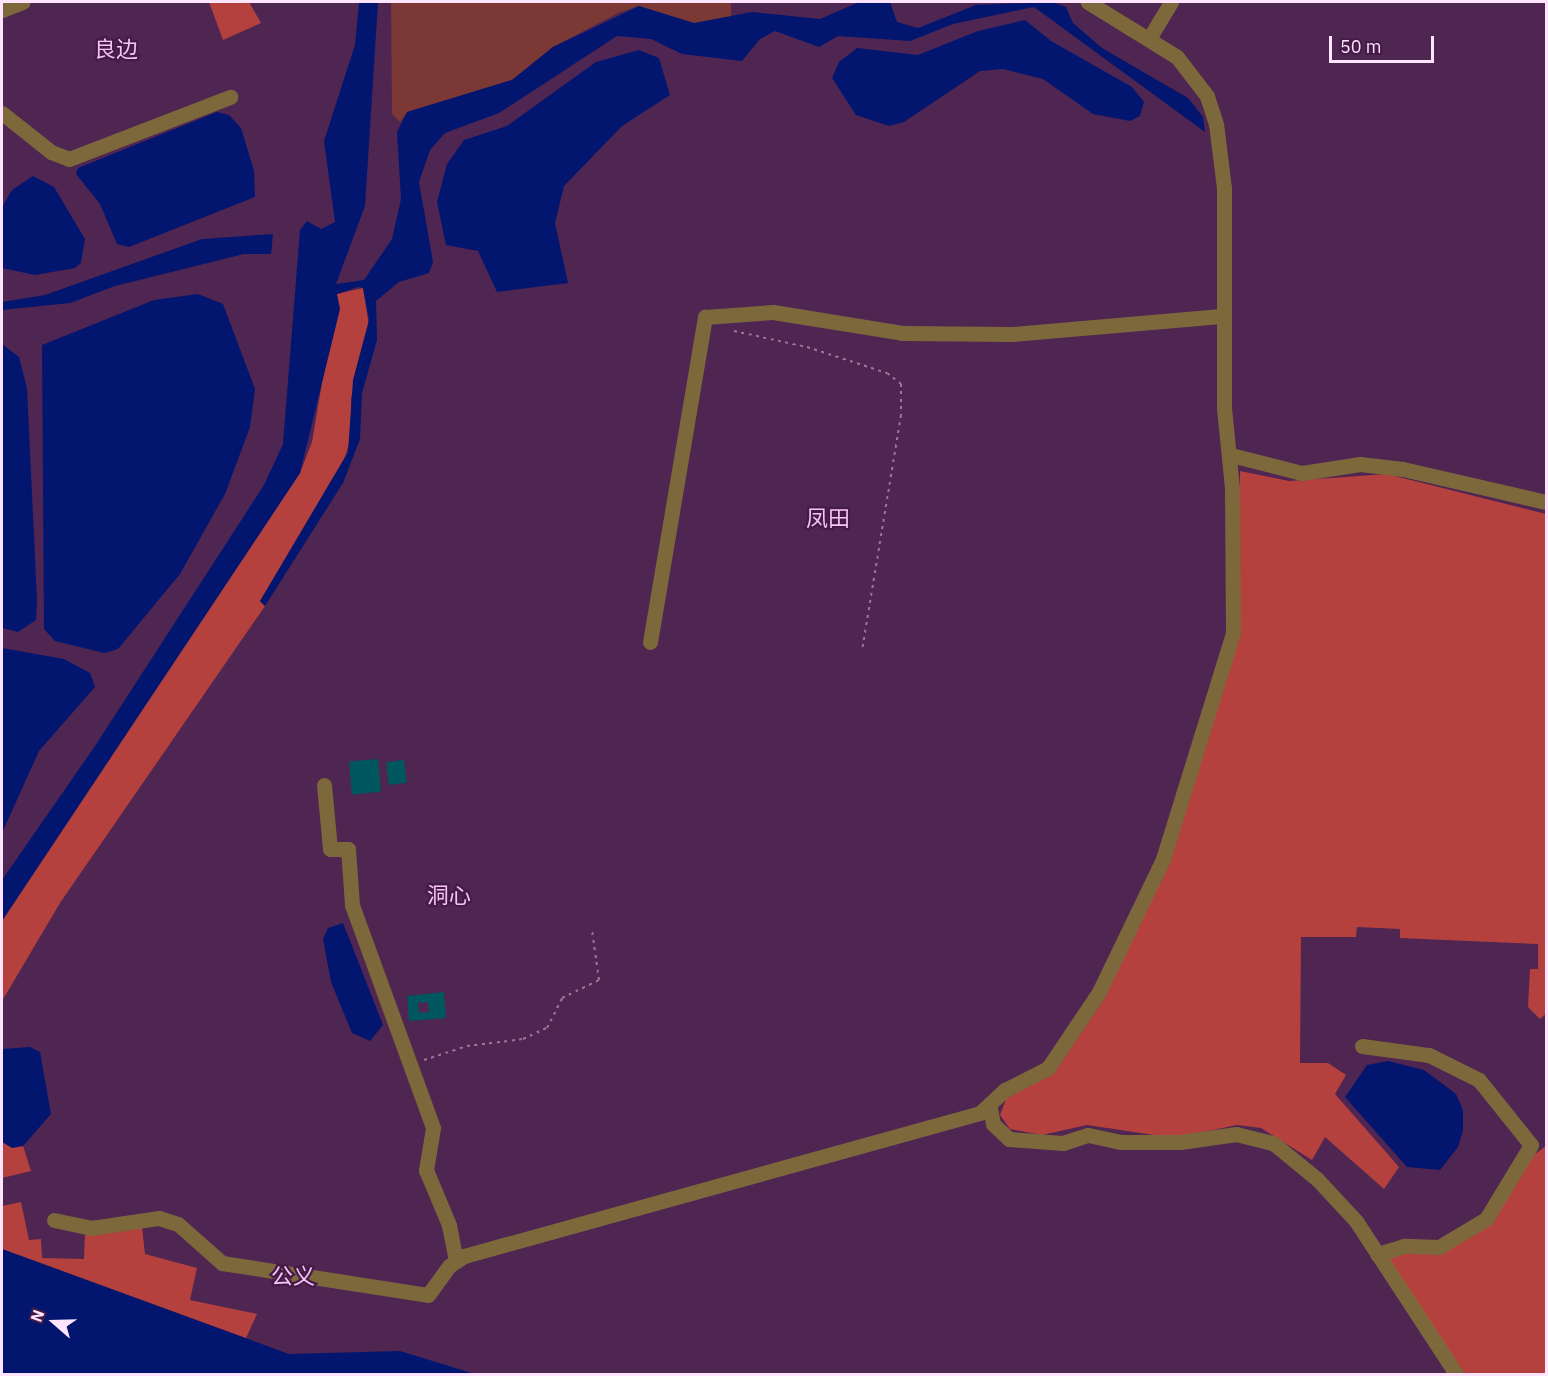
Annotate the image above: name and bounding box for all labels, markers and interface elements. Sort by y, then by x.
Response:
scale bar [1332,24,1437,62]
text: 50 m [1340,35,1382,58]
district label: 良边 [94,36,138,62]
district label: 凤田 [806,505,850,531]
district label: 洞心 [427,882,471,908]
district label: 公义 [271,1263,315,1289]
north arrow [24,1292,84,1352]
text: N [26,1307,48,1325]

